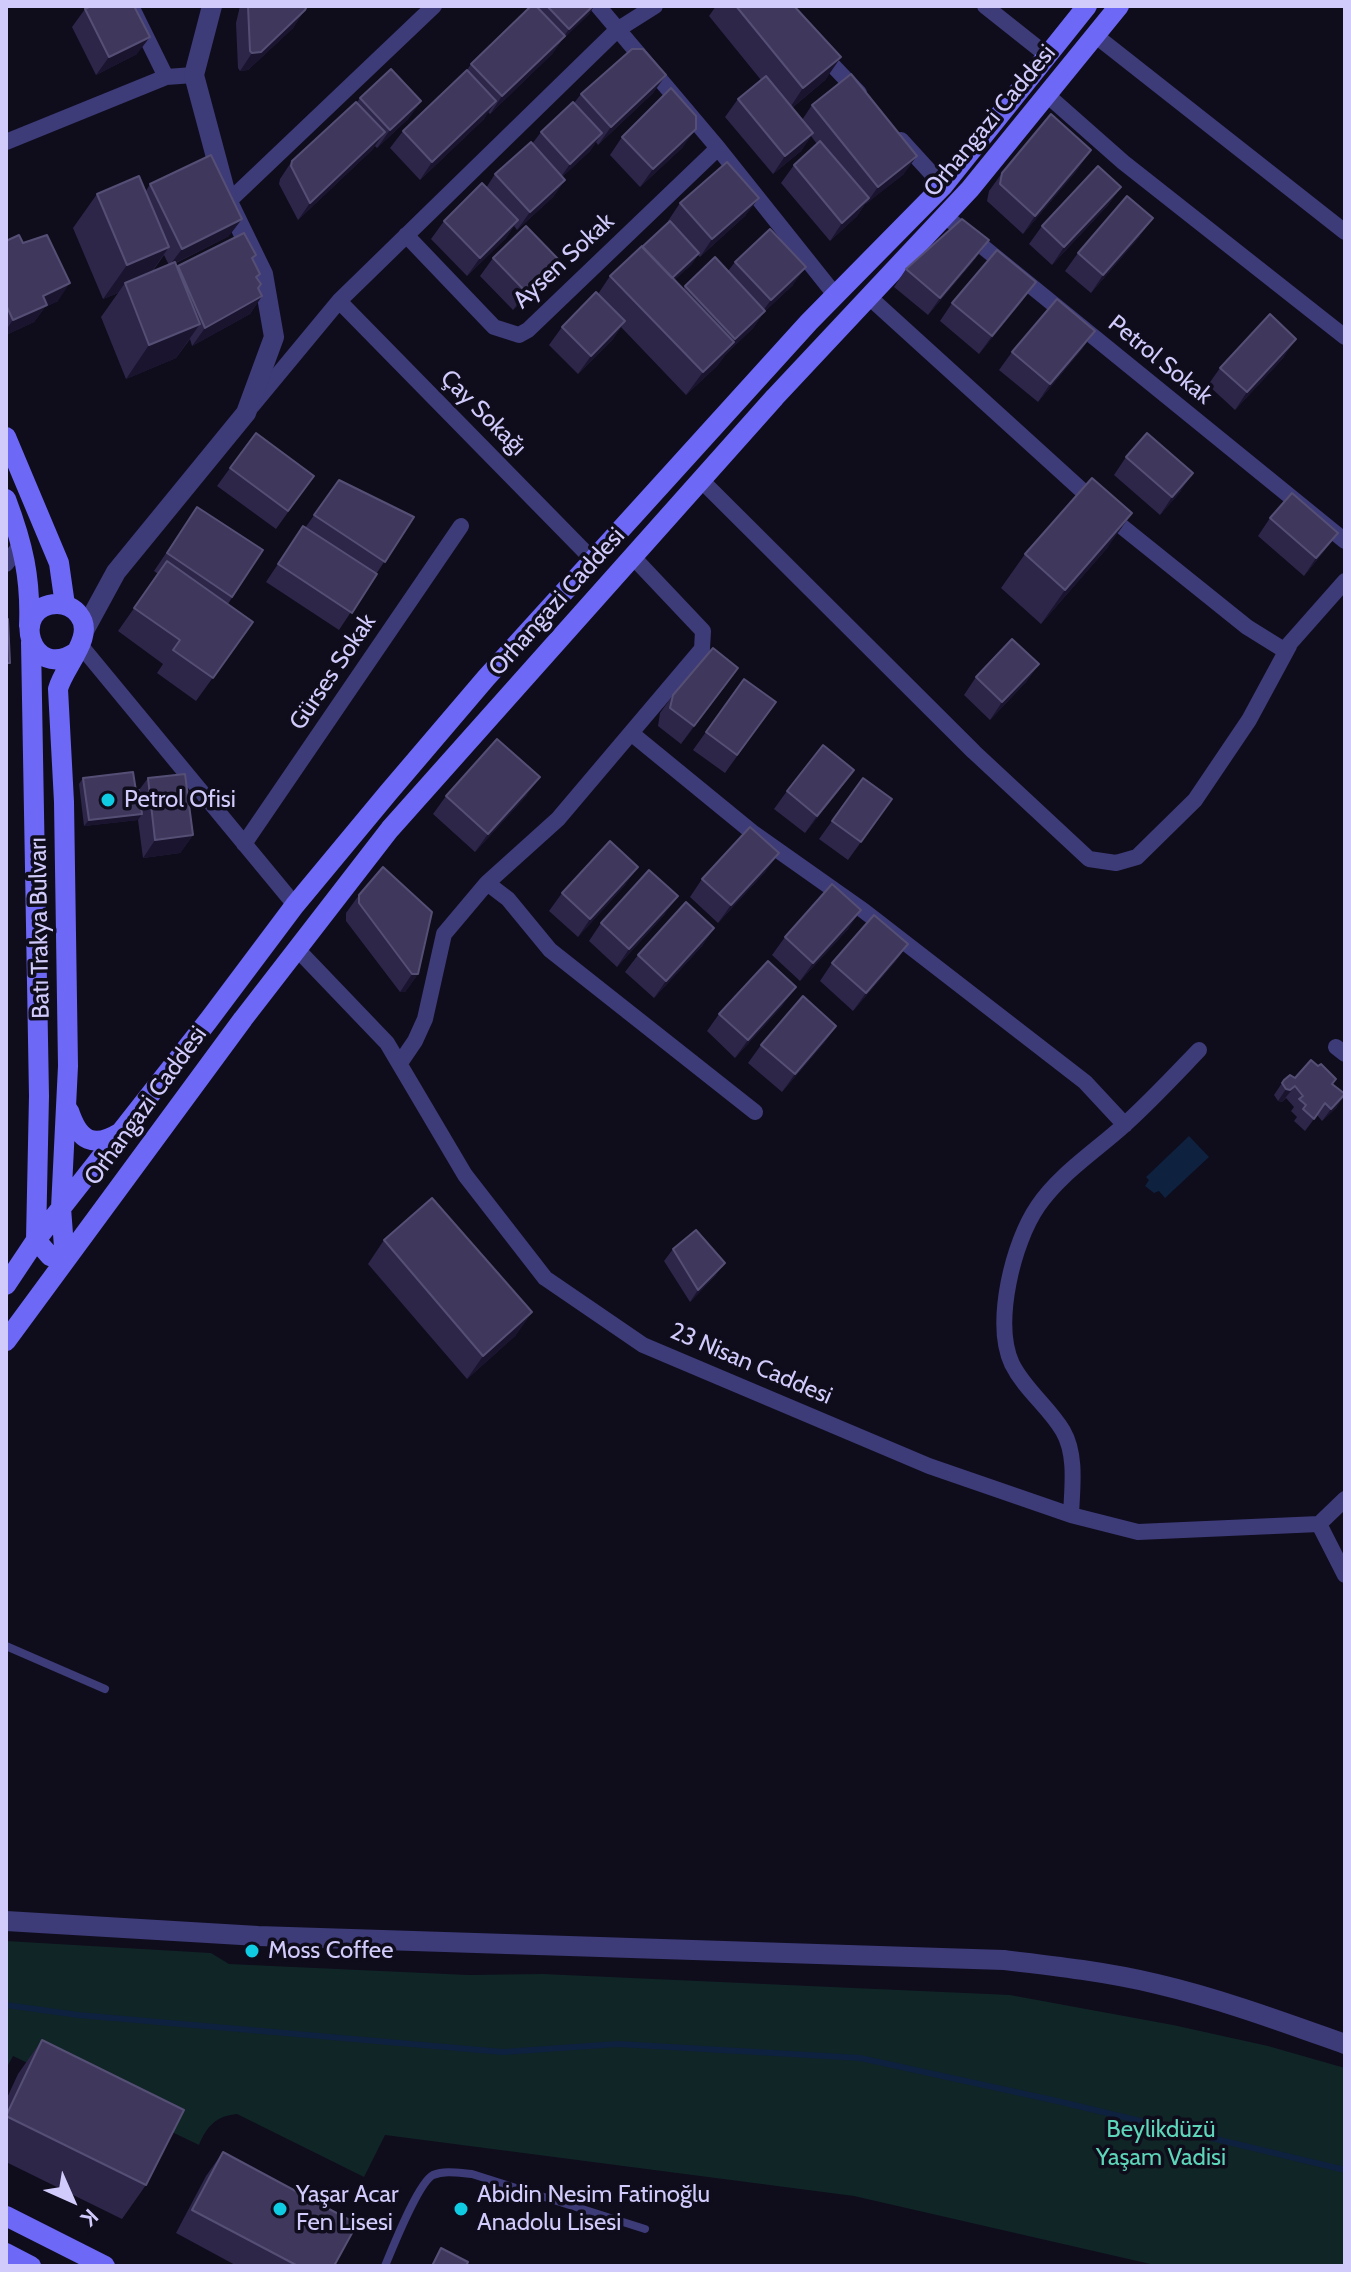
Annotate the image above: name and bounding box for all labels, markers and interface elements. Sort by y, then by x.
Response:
street label: Orhangazi Caddesi [918,39,1062,203]
street label: Aysen Sokak [508,207,620,315]
street label: Petrol Sokak [1102,309,1218,411]
street label: Çay Sokağı [434,364,532,462]
street label: Orhangazi Caddesi [483,522,631,682]
street label: Gürses Sokak [284,608,382,736]
place label: Petrol Ofisi [124,786,236,814]
marker: Petrol Ofisi [99,791,117,809]
street label: Batı Trakya Bulvarı [24,837,56,1019]
street label: Orhangazi Caddesi [79,1021,213,1191]
street label: 23 Nisan Caddesi [666,1317,836,1411]
place label: Moss Coffee [268,1937,393,1965]
marker: Moss Coffee [243,1942,261,1960]
park label: Beylikdüzü Yaşam Vadisi [1096,2116,1226,2172]
north arrow [32,2160,112,2240]
place label: Yaşar Acar Fen Lisesi [296,2181,398,2237]
place label: Abidin Nesim Fatinoğlu Anadolu Lisesi [477,2181,710,2237]
marker: Yaşar Acar Fen Lisesi [271,2200,289,2218]
marker: Abidin Nesim Fatinoğlu Anadolu Lisesi [452,2200,470,2218]
text: K [75,2203,104,2232]

